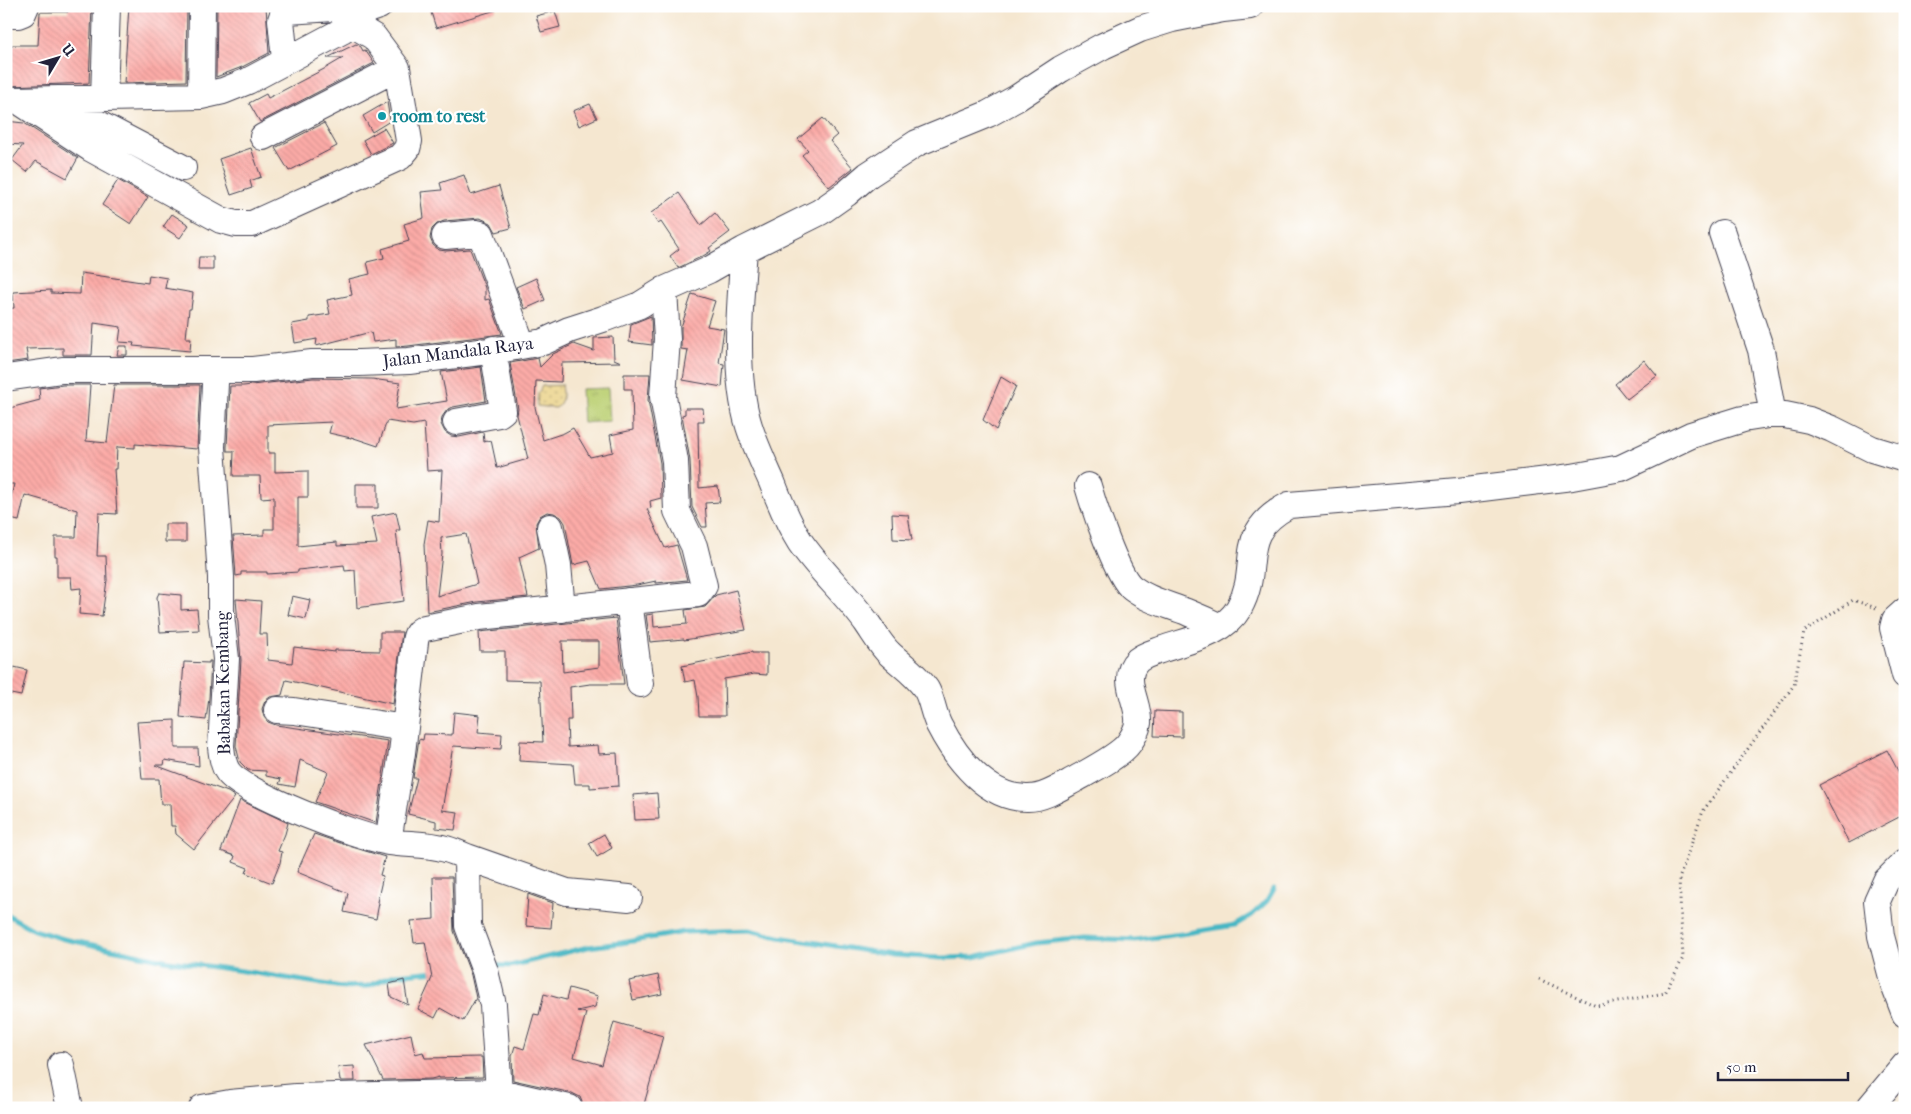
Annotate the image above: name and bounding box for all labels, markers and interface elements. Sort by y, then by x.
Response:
north arrow [32,32,82,82]
text: U [57,40,78,60]
place label: room to rest [391,106,486,127]
marker: room to rest [376,110,388,122]
street label: Jalan Mandala Raya [379,333,535,372]
street label: Babakan Kembang [212,610,235,755]
scale bar [1718,1049,1848,1081]
text: 50 m [1726,1058,1757,1076]

